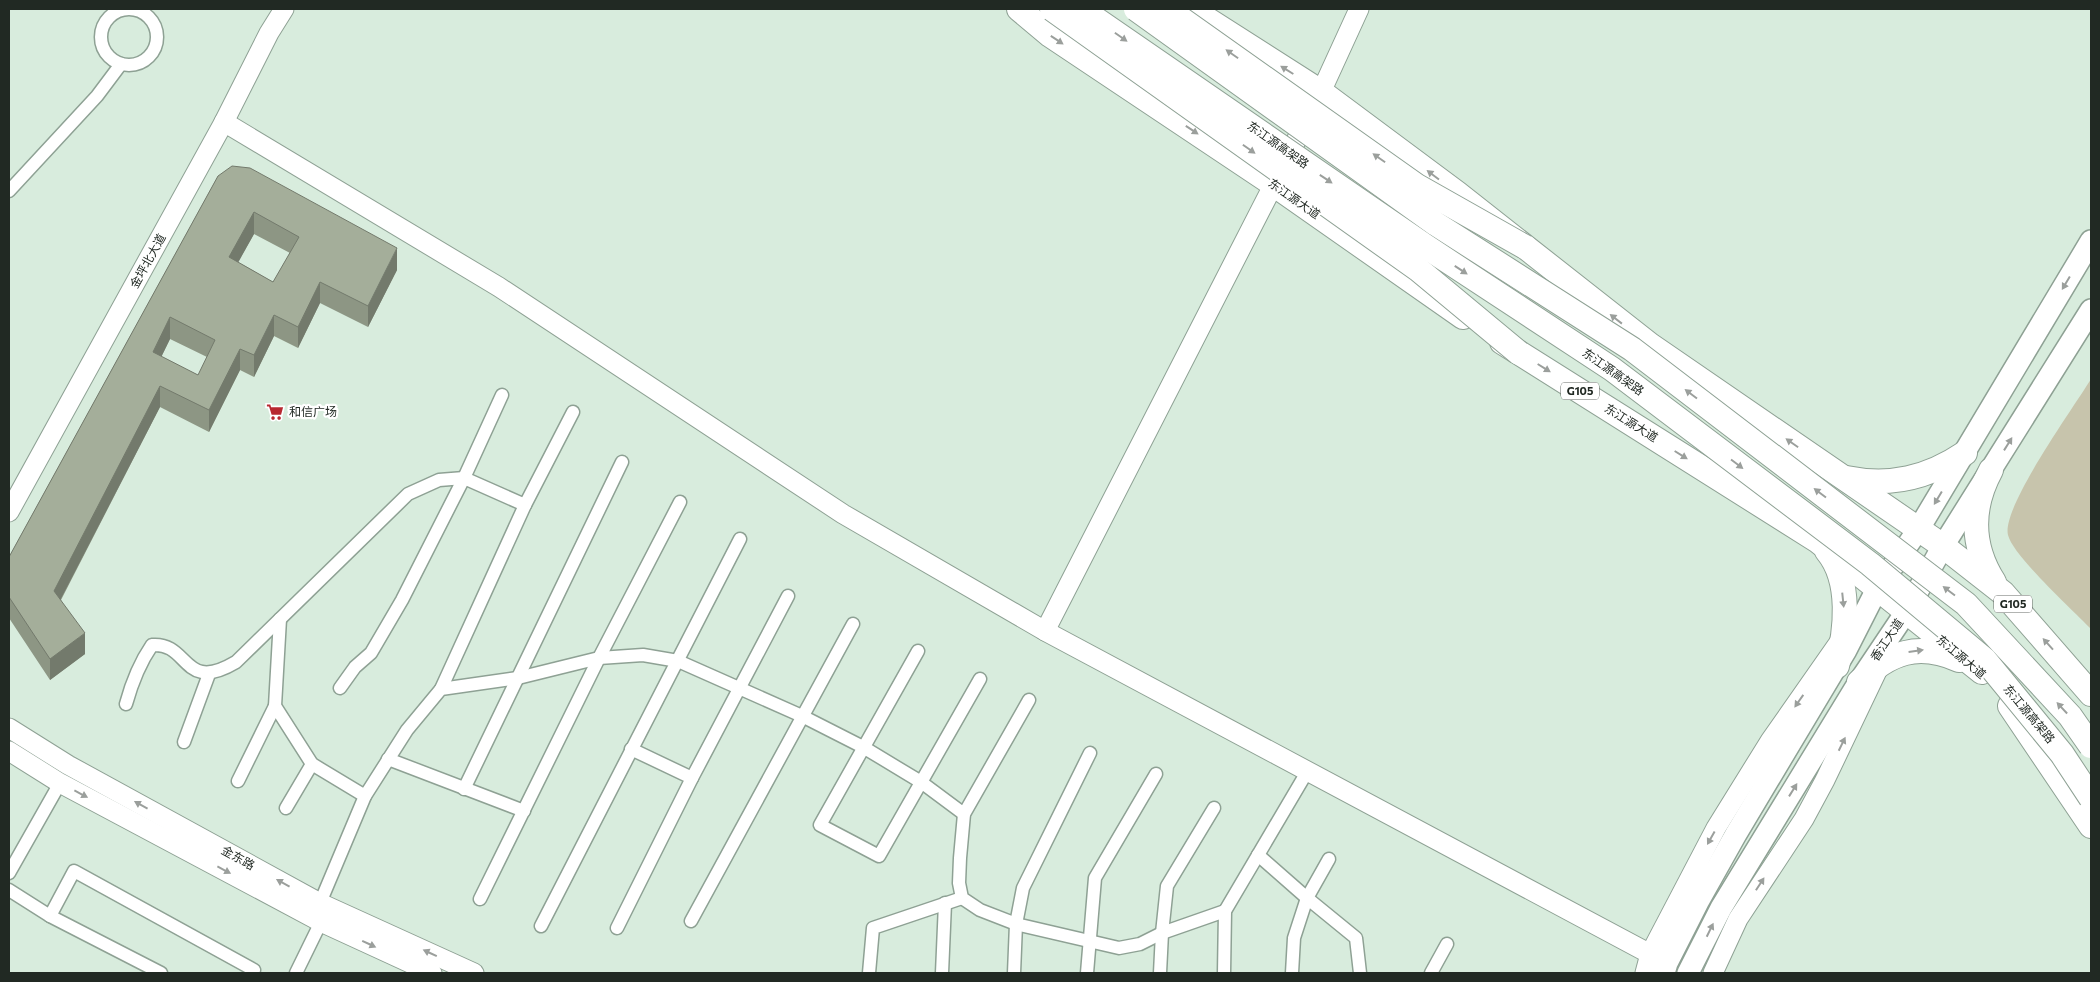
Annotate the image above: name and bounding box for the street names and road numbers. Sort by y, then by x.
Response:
street label: 东江源高架路 [1245,118,1312,171]
street label: 东江源大道 [1266,175,1323,221]
street label: 金坪北大道 [126,231,168,290]
street label: 东江源高架路 [1580,345,1647,398]
road number: G105 [1561,382,1599,400]
street label: 东江源大道 [1602,400,1661,444]
road number: G105 [1994,596,2032,612]
street label: 香江大道 [1867,616,1905,663]
street label: 东江源大道 [1934,632,1989,681]
street label: 东江源高架路 [2001,681,2058,745]
street label: 金东路 [219,842,258,872]

